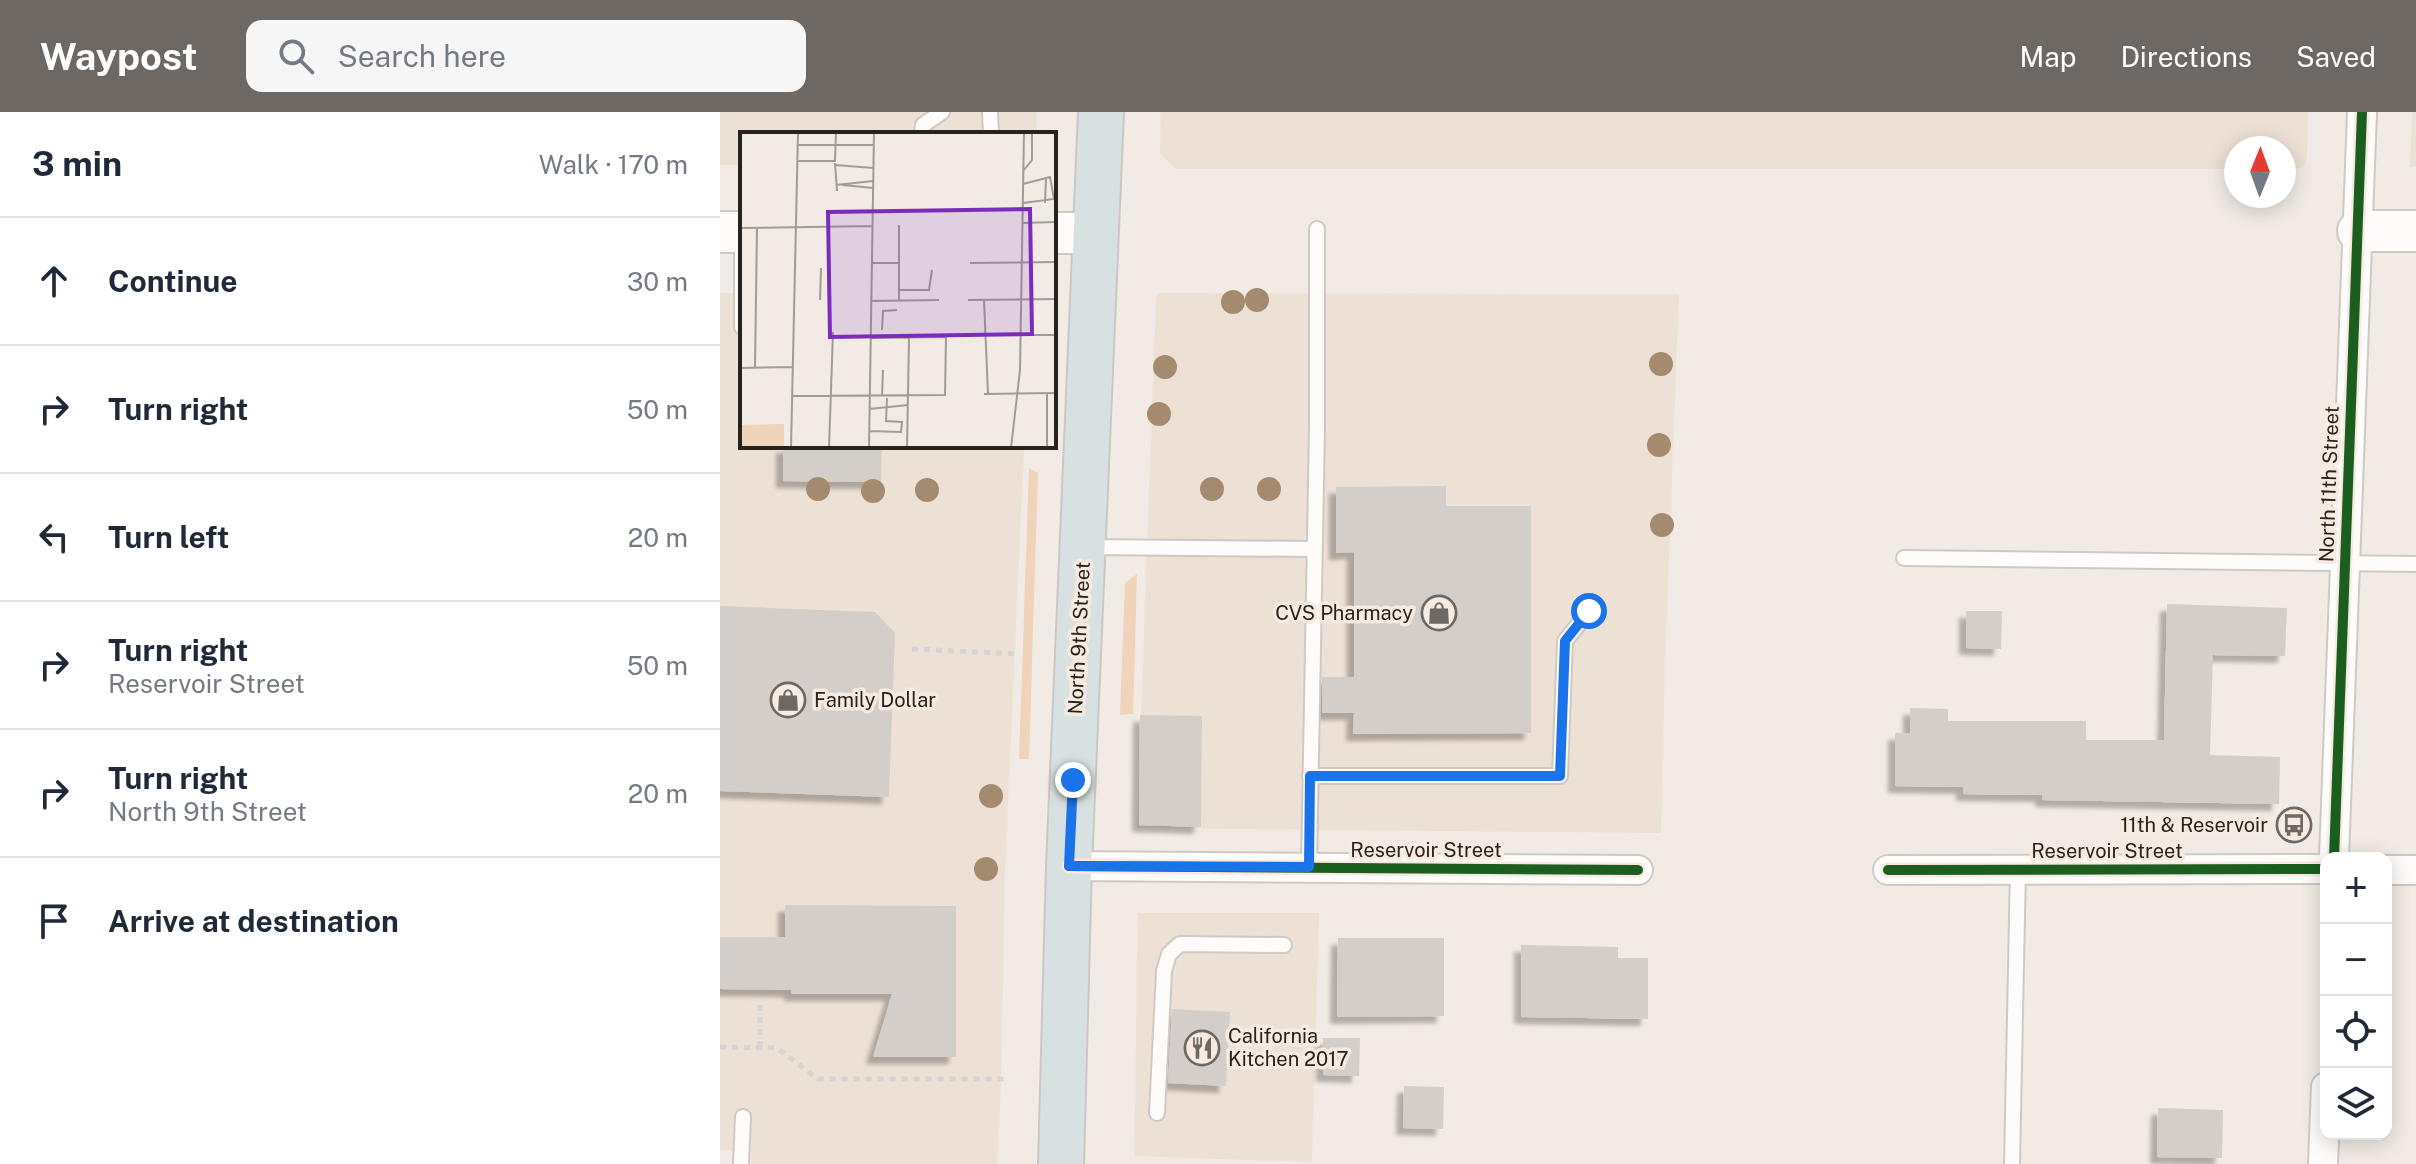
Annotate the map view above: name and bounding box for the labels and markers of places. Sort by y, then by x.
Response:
shop icon: CVS Pharmacy [1420,594,1458,632]
place label: CVS Pharmacy [1275,601,1413,625]
shop icon: Family Dollar [769,681,807,719]
place label: Family Dollar [814,688,936,712]
bus stop icon: 11th & Reservoir [2275,806,2313,844]
place label: 11th & Reservoir [2120,813,2268,837]
place label: California Kitchen 2017 [1228,1024,1348,1071]
restaurant icon: California Kitchen 2017 [1183,1029,1221,1067]

